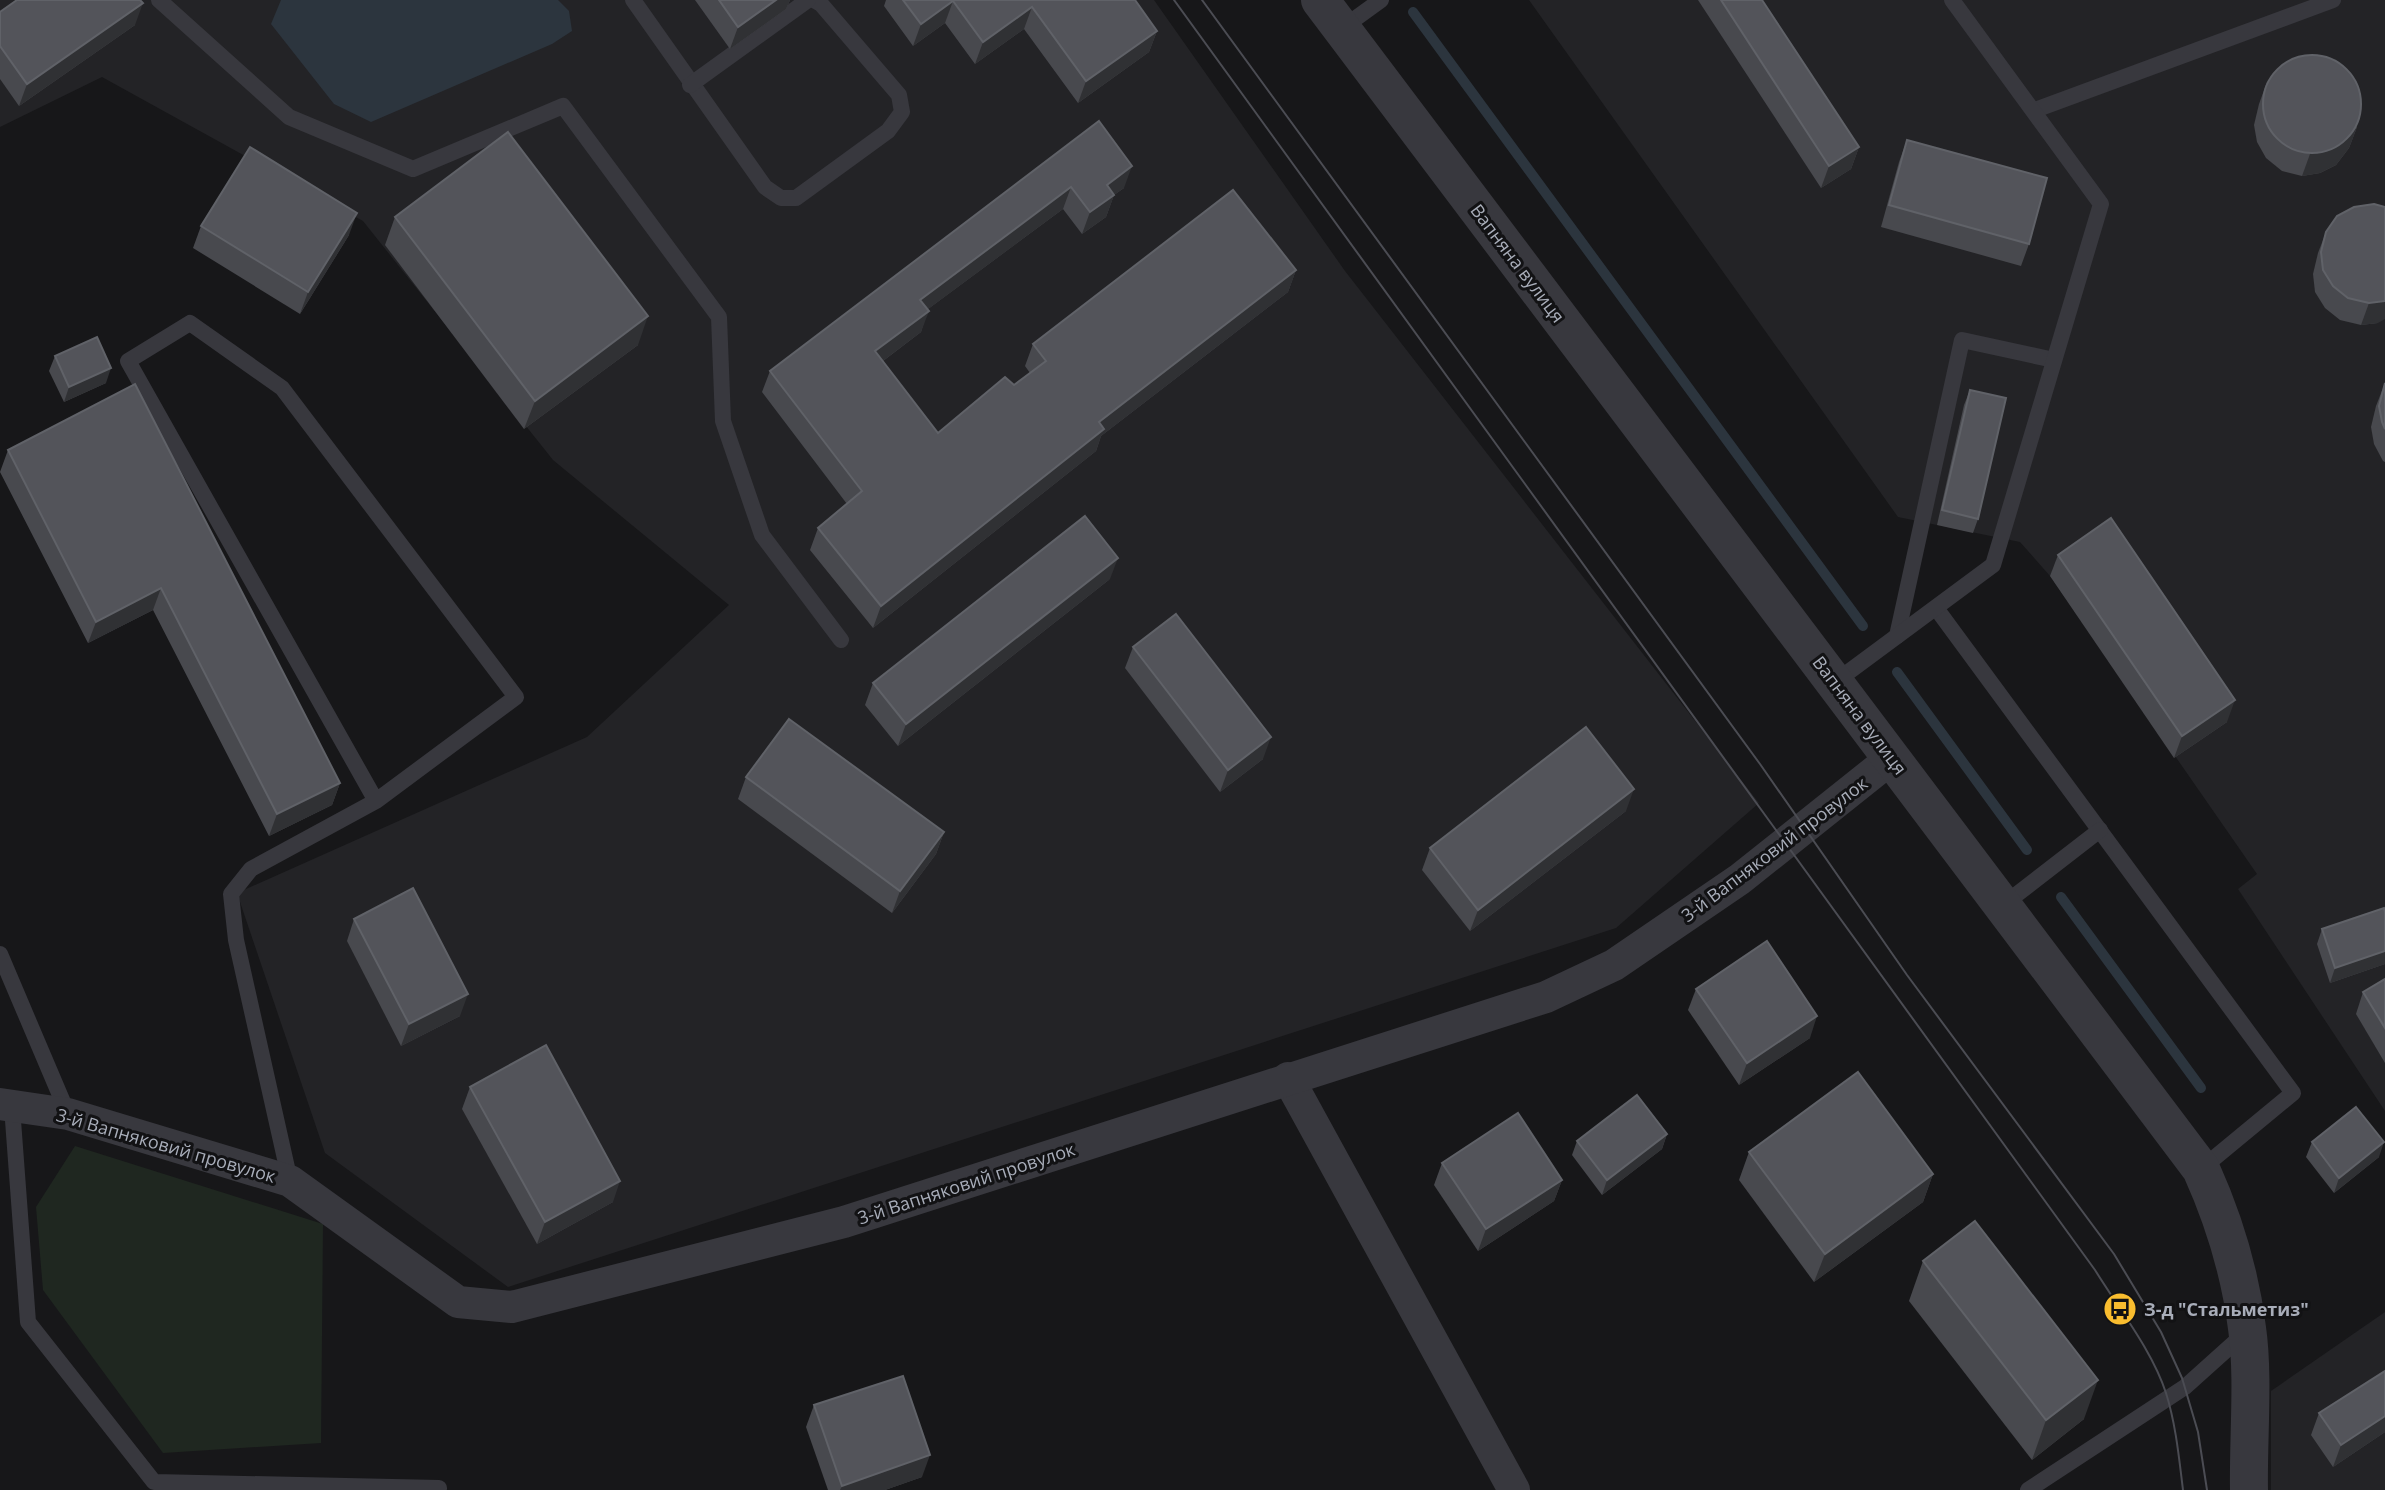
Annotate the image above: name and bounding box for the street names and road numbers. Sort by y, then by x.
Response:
street label: Вапняна вулиця [1466,199,1570,327]
street label: Вапняна вулиця [1808,651,1912,779]
street label: 3-й Вапняковий провулок [1676,771,1872,927]
street label: 3-й Вапняковий провулок [54,1102,279,1188]
street label: 3-й Вапняковий провулок [854,1136,1078,1230]

